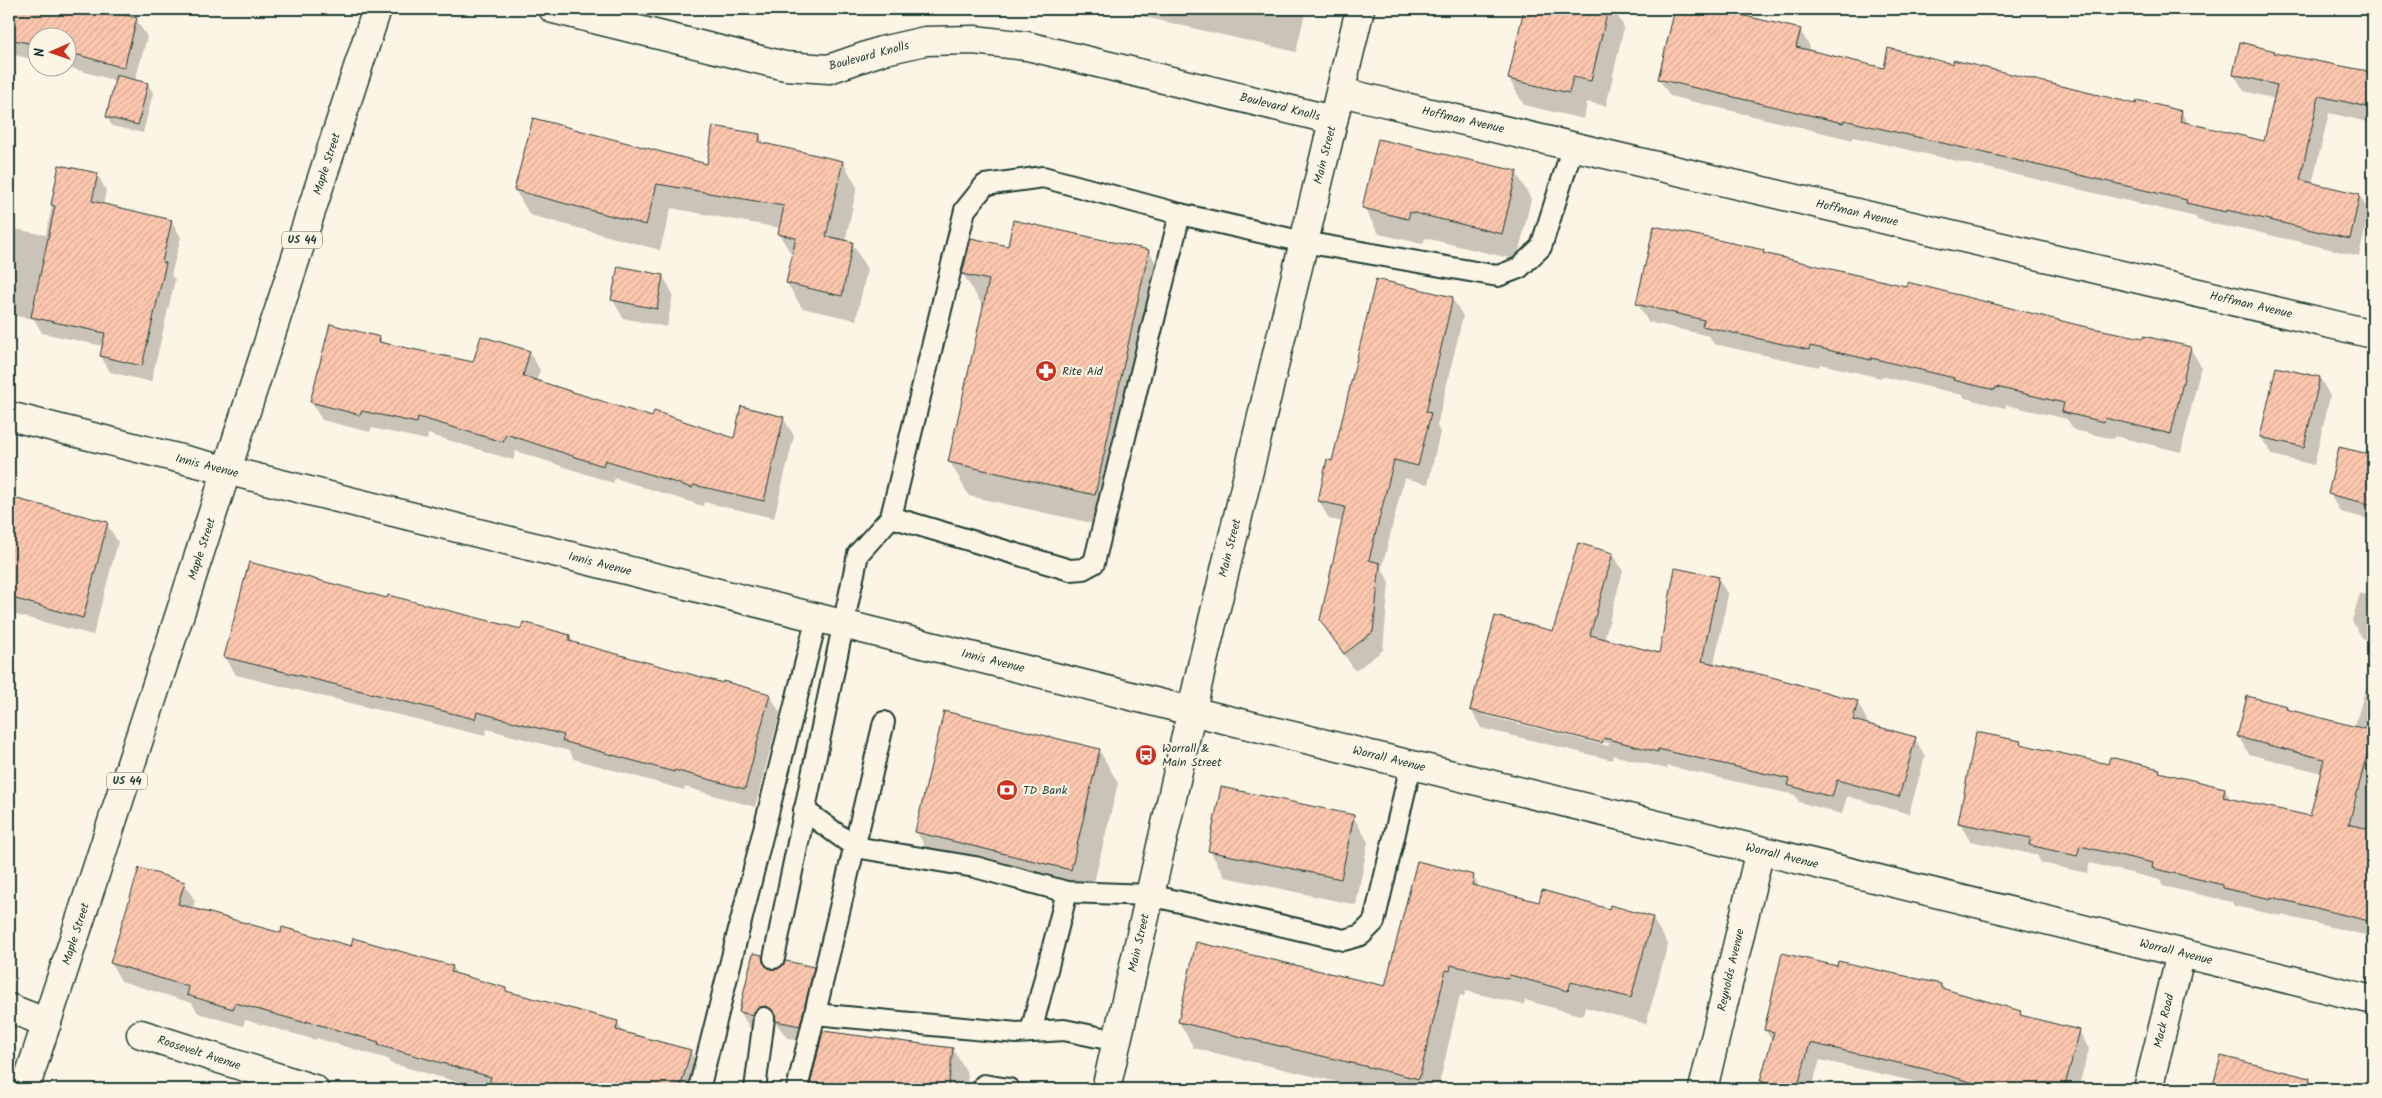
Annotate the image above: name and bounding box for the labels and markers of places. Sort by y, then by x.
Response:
pharmacy icon: Rite Aid [1034,359,1058,383]
place label: Rite Aid [1062,362,1104,381]
place label: Worrall & Main Street [1162,739,1222,772]
bus stop icon: Worrall & Main Street [1134,743,1158,767]
bank icon: TD Bank [995,778,1019,802]
place label: TD Bank [1023,781,1068,800]

